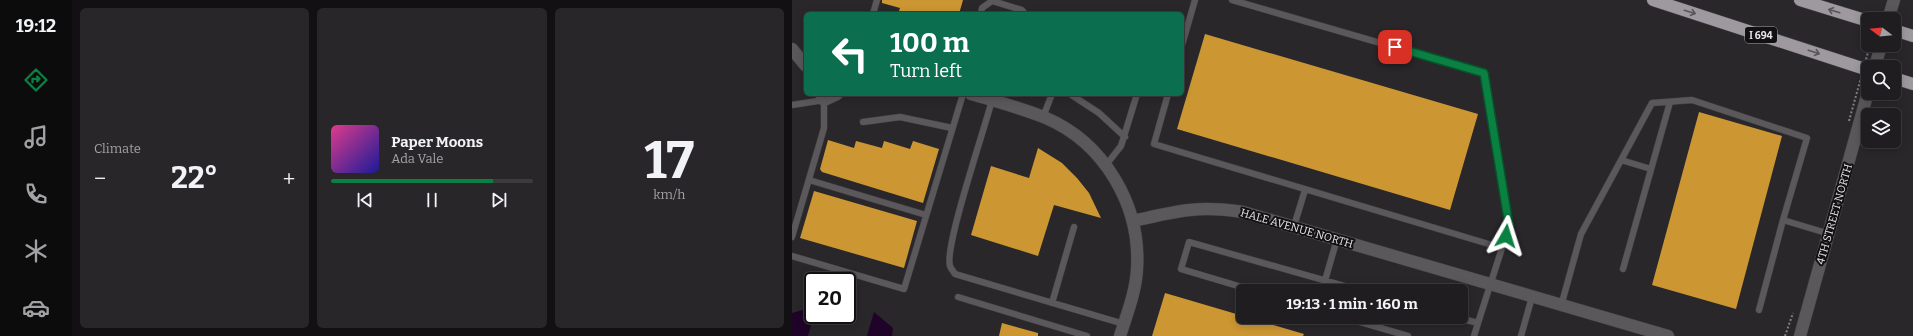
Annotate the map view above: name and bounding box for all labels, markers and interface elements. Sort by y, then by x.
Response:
one-way arrow [1828,7,1841,14]
one-way arrow [1684,9,1697,16]
north arrow [1861,12,1901,52]
map controls [1861,12,1901,148]
text: 19:12 [16,15,56,37]
text: 100 m [890,26,969,59]
road number: I 694 [1745,27,1777,43]
icon: left [824,28,876,80]
pin [1378,30,1412,64]
icon: arrive [1384,36,1406,58]
one-way arrow [1807,49,1820,56]
text: Turn left [890,60,962,82]
button: search [1861,60,1901,100]
icon: directions [22,66,50,94]
button: layers [1861,108,1901,148]
icon: music [22,123,50,151]
text: 17 [644,129,694,192]
text: Paper Moons [391,133,483,151]
text: Climate [94,141,141,156]
text: Ada Vale [391,151,443,166]
text: 22° [171,160,218,196]
street label: 4TH STREET NORTH [1814,162,1855,266]
text: − [94,165,106,192]
text: + [283,165,295,192]
icon: phone [22,180,50,208]
text: km/h [653,187,685,202]
icon: previous [354,189,376,211]
icon: pause [421,189,443,211]
icon: next [488,189,510,211]
street label: HALE AVENUE NORTH [1239,206,1355,251]
position arrow [1485,215,1527,257]
icon: climate [22,237,50,265]
speed limit sign: 20 [804,272,856,324]
icon: car [22,294,50,322]
text: 19:13 · 1 min · 160 m [1286,295,1418,313]

